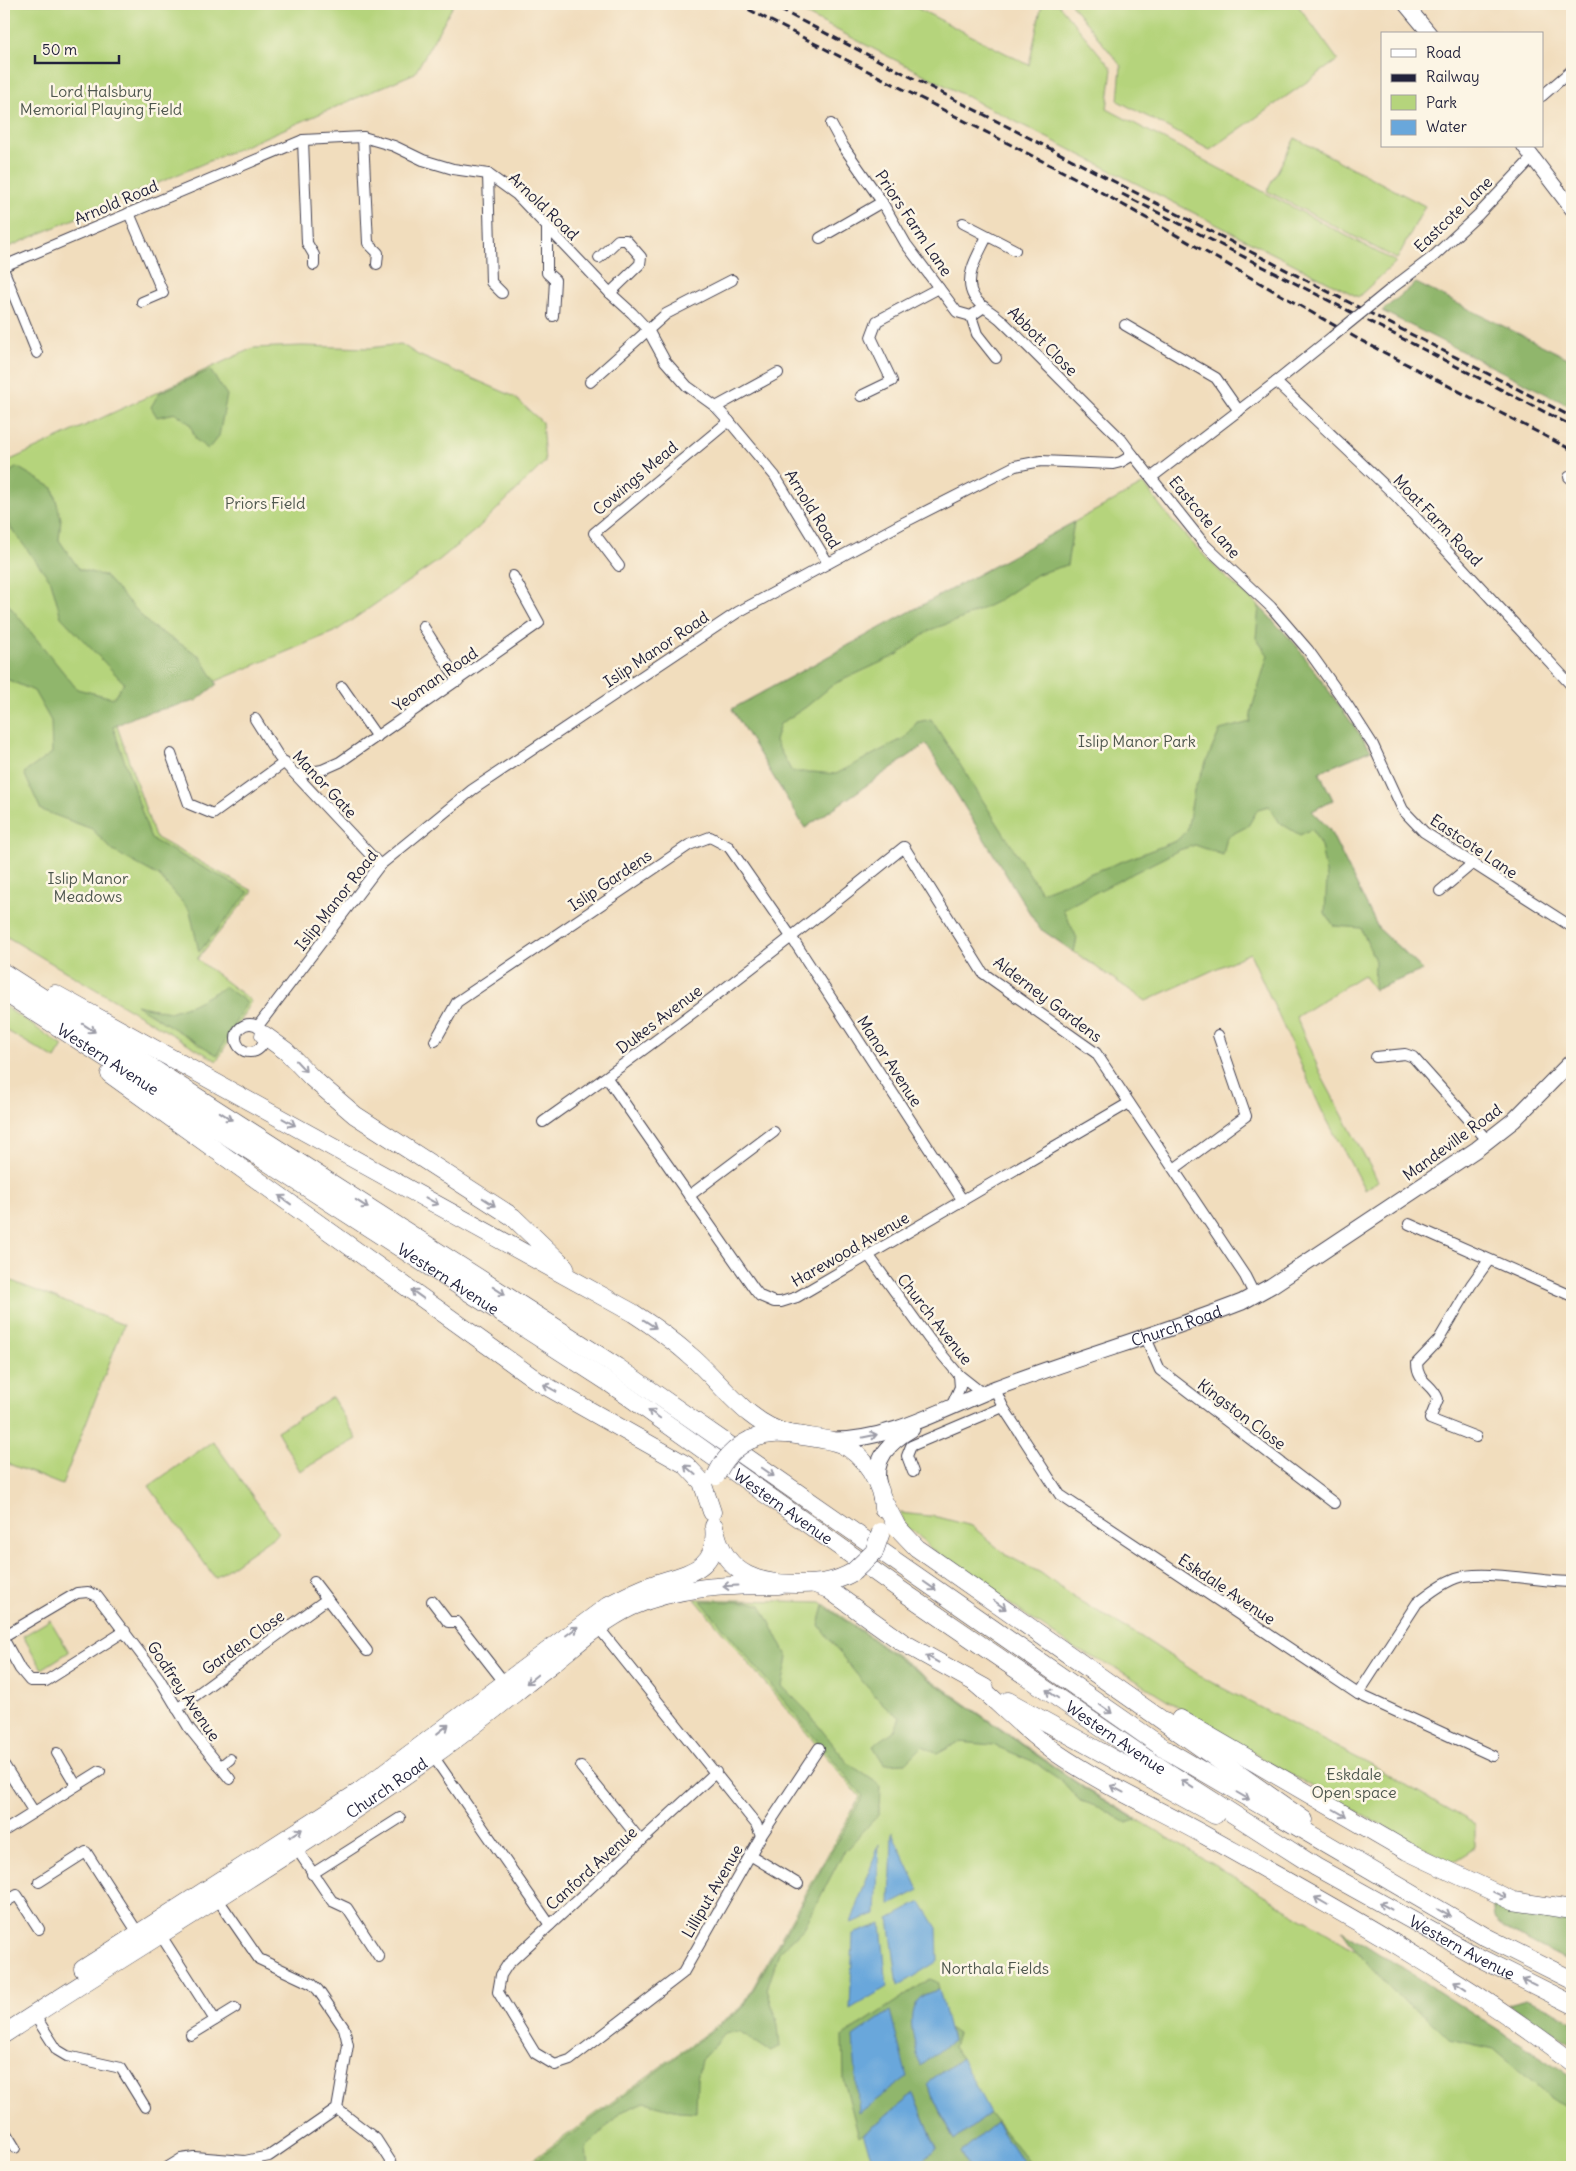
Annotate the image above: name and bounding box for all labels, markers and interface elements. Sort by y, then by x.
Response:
scale bar [35,32,119,64]
legend [1381,32,1544,148]
text: 50 m [42,40,77,59]
text: Road [1426,43,1461,62]
text: Railway [1426,67,1480,86]
park label: Lord Halsbury Memorial Playing Field [20,81,182,119]
text: Park [1426,93,1457,112]
text: Water [1426,117,1467,136]
street label: Priors Farm Lane [871,166,957,280]
street label: Arnold Road [505,168,583,244]
street label: Eastcote Lane [1410,172,1496,256]
street label: Arnold Road [71,175,161,229]
street label: Abbott Close [1004,302,1082,380]
street label: Cowings Mead [588,437,682,519]
street label: Arnold Road [781,466,845,552]
street label: Moat Farm Road [1389,470,1487,570]
street label: Eastcote Lane [1165,472,1245,562]
park label: Priors Field [225,493,305,513]
street label: Islip Manor Road [600,606,712,692]
street label: Yeoman Road [389,642,481,716]
park label: Islip Manor Park [1078,731,1196,751]
street label: Manor Gate [289,746,361,822]
street label: Eastcote Lane [1426,809,1522,883]
street label: Islip Gardens [565,845,655,915]
street label: Islip Manor Road [290,846,382,954]
park label: Islip Manor Meadows [47,868,129,906]
street label: Alderney Gardens [990,952,1106,1046]
street label: Dukes Avenue [612,980,706,1058]
street label: Manor Avenue [853,1012,927,1110]
street label: Western Avenue [54,1019,163,1099]
one-way arrow [82,1023,96,1033]
one-way arrow [295,1060,307,1073]
street label: Mandeville Road [1399,1099,1505,1185]
one-way arrow [218,1111,232,1121]
one-way arrow [282,1118,296,1128]
one-way arrow [279,1194,292,1205]
one-way arrow [424,1196,438,1206]
one-way arrow [481,1197,495,1207]
one-way arrow [355,1199,369,1209]
street label: Harewood Avenue [788,1207,912,1291]
street label: Western Avenue [394,1239,503,1319]
street label: Church Avenue [893,1269,977,1369]
one-way arrow [492,1287,506,1297]
one-way arrow [410,1289,424,1299]
street label: Church Road [1129,1301,1224,1351]
one-way arrow [643,1318,657,1329]
street label: Kingston Close [1194,1374,1290,1454]
one-way arrow [543,1383,558,1392]
one-way arrow [647,1409,661,1419]
one-way arrow [862,1431,878,1440]
one-way arrow [684,1464,697,1476]
street label: Western Avenue [730,1465,837,1549]
one-way arrow [760,1467,774,1477]
street label: Eskdale Avenue [1175,1549,1279,1629]
one-way arrow [723,1581,739,1590]
one-way arrow [923,1581,937,1591]
one-way arrow [993,1600,1007,1610]
street label: Garden Close [198,1605,288,1679]
one-way arrow [565,1626,579,1636]
street label: Godfrey Avenue [143,1637,225,1745]
one-way arrow [925,1654,940,1664]
one-way arrow [526,1674,539,1685]
one-way arrow [1045,1689,1059,1699]
street label: Western Avenue [1062,1696,1170,1779]
one-way arrow [1099,1704,1113,1714]
one-way arrow [436,1724,449,1735]
street label: Church Road [342,1753,431,1823]
park label: Eskdale Open space [1311,1764,1397,1802]
one-way arrow [1180,1779,1194,1790]
one-way arrow [1110,1784,1125,1793]
one-way arrow [1236,1791,1250,1801]
one-way arrow [1333,1808,1347,1818]
street label: Canford Avenue [541,1822,641,1914]
one-way arrow [288,1828,302,1838]
street label: Lilliput Avenue [677,1841,747,1941]
one-way arrow [1492,1891,1507,1900]
one-way arrow [1314,1895,1328,1905]
one-way arrow [1379,1900,1393,1910]
one-way arrow [1436,1909,1451,1918]
street label: Western Avenue [1406,1911,1518,1984]
park label: Northala Fields [941,1958,1049,1978]
one-way arrow [1521,1977,1536,1987]
one-way arrow [1453,1980,1467,1990]

